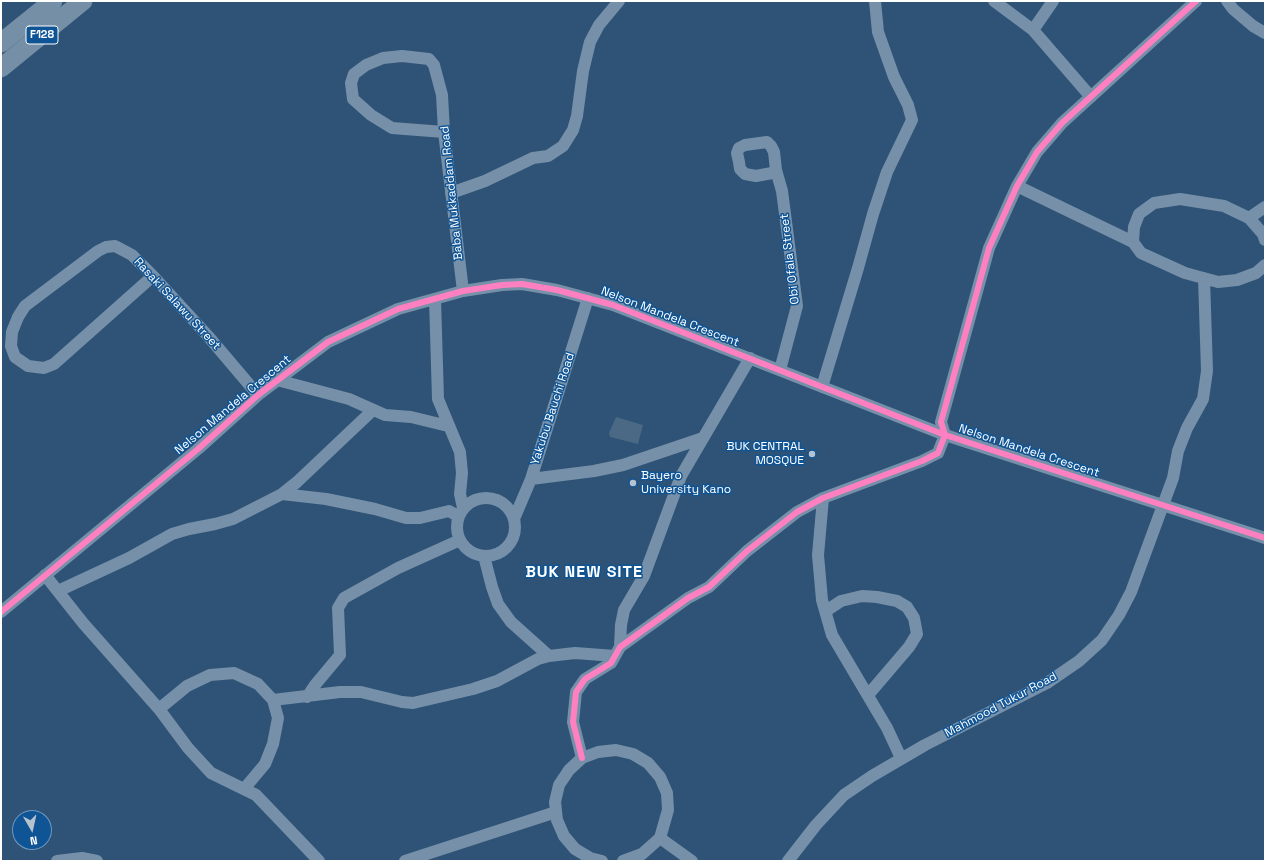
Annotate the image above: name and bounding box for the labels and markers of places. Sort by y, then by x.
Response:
place label: BUK CENTRAL MOSQUE [727,440,804,468]
marker: BUK CENTRAL MOSQUE [807,449,817,459]
place label: Bayero University Kano [641,469,731,497]
marker: Bayero University Kano [628,478,638,488]

